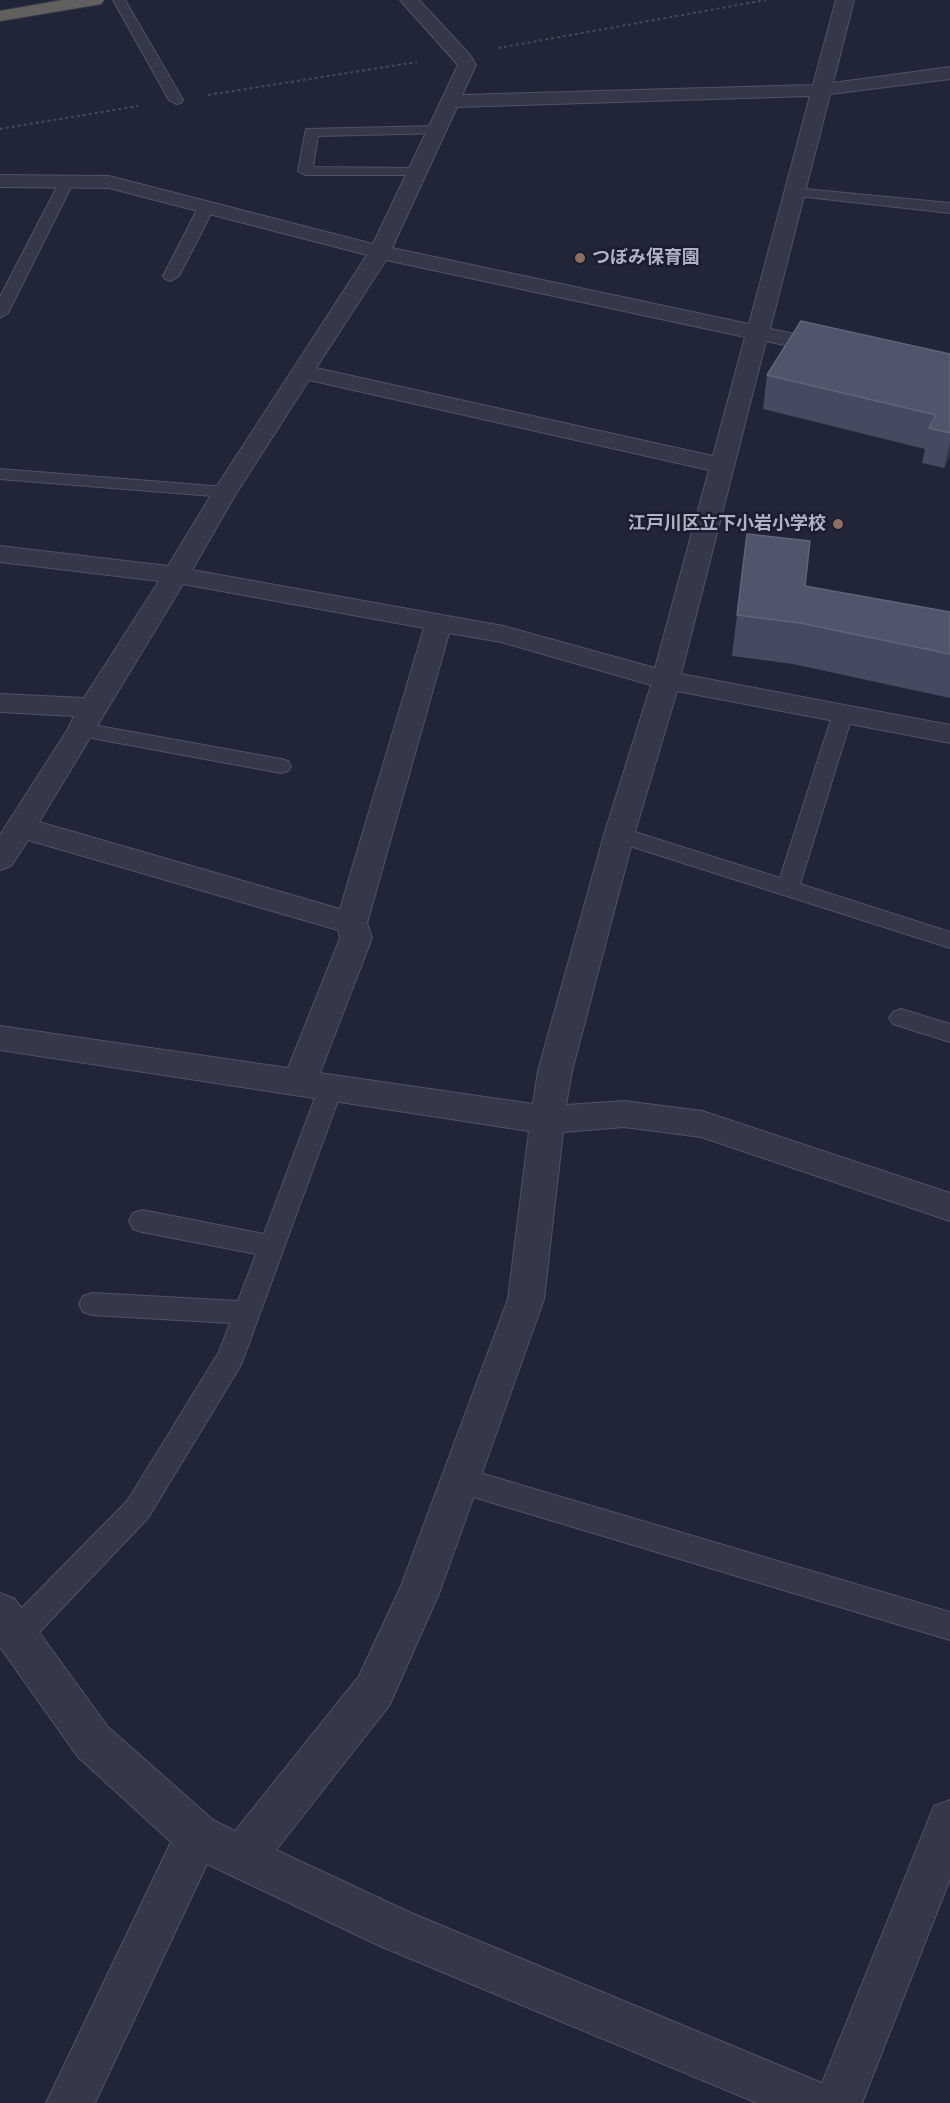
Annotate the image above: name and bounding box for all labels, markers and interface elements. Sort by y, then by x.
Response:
place label: つぼみ保育園 [592,247,700,269]
marker: つぼみ保育園 [573,251,587,265]
place label: 江戸川区立下小岩小学校 [628,513,826,535]
marker: 江戸川区立下小岩小学校 [831,517,845,531]

